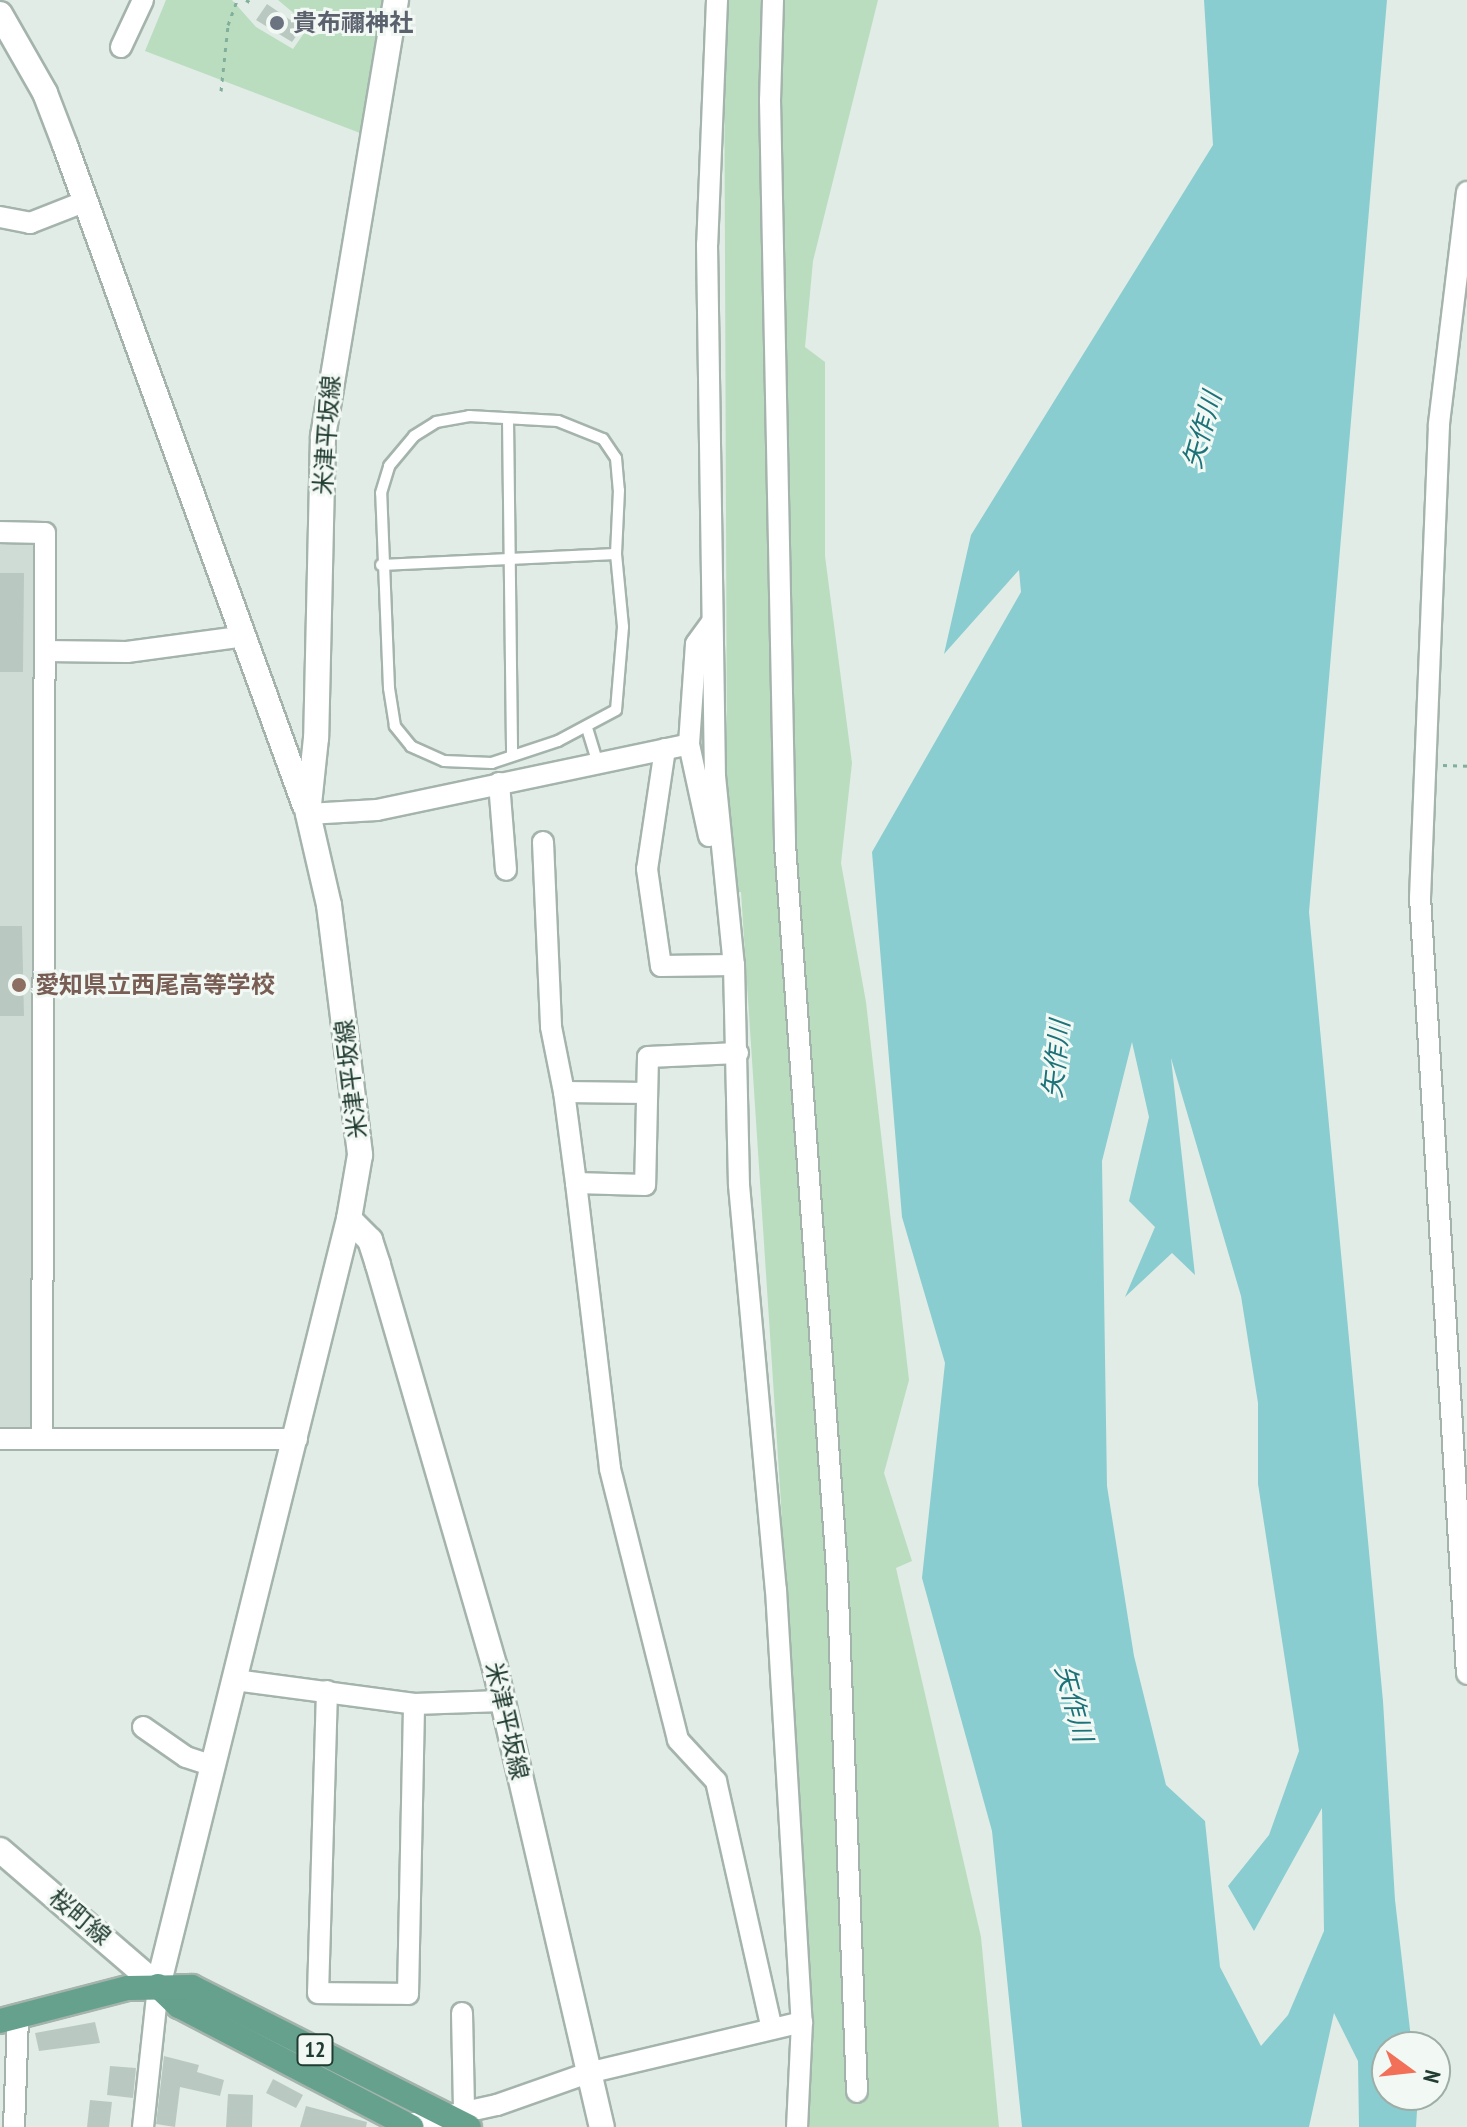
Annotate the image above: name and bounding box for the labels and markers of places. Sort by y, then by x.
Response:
place label: 貴布禰神社 [293,9,413,37]
marker: 貴布禰神社 [268,14,286,32]
place label: 愛知県立西尾高等学校 [35,971,275,999]
marker: 愛知県立西尾高等学校 [10,976,28,994]

